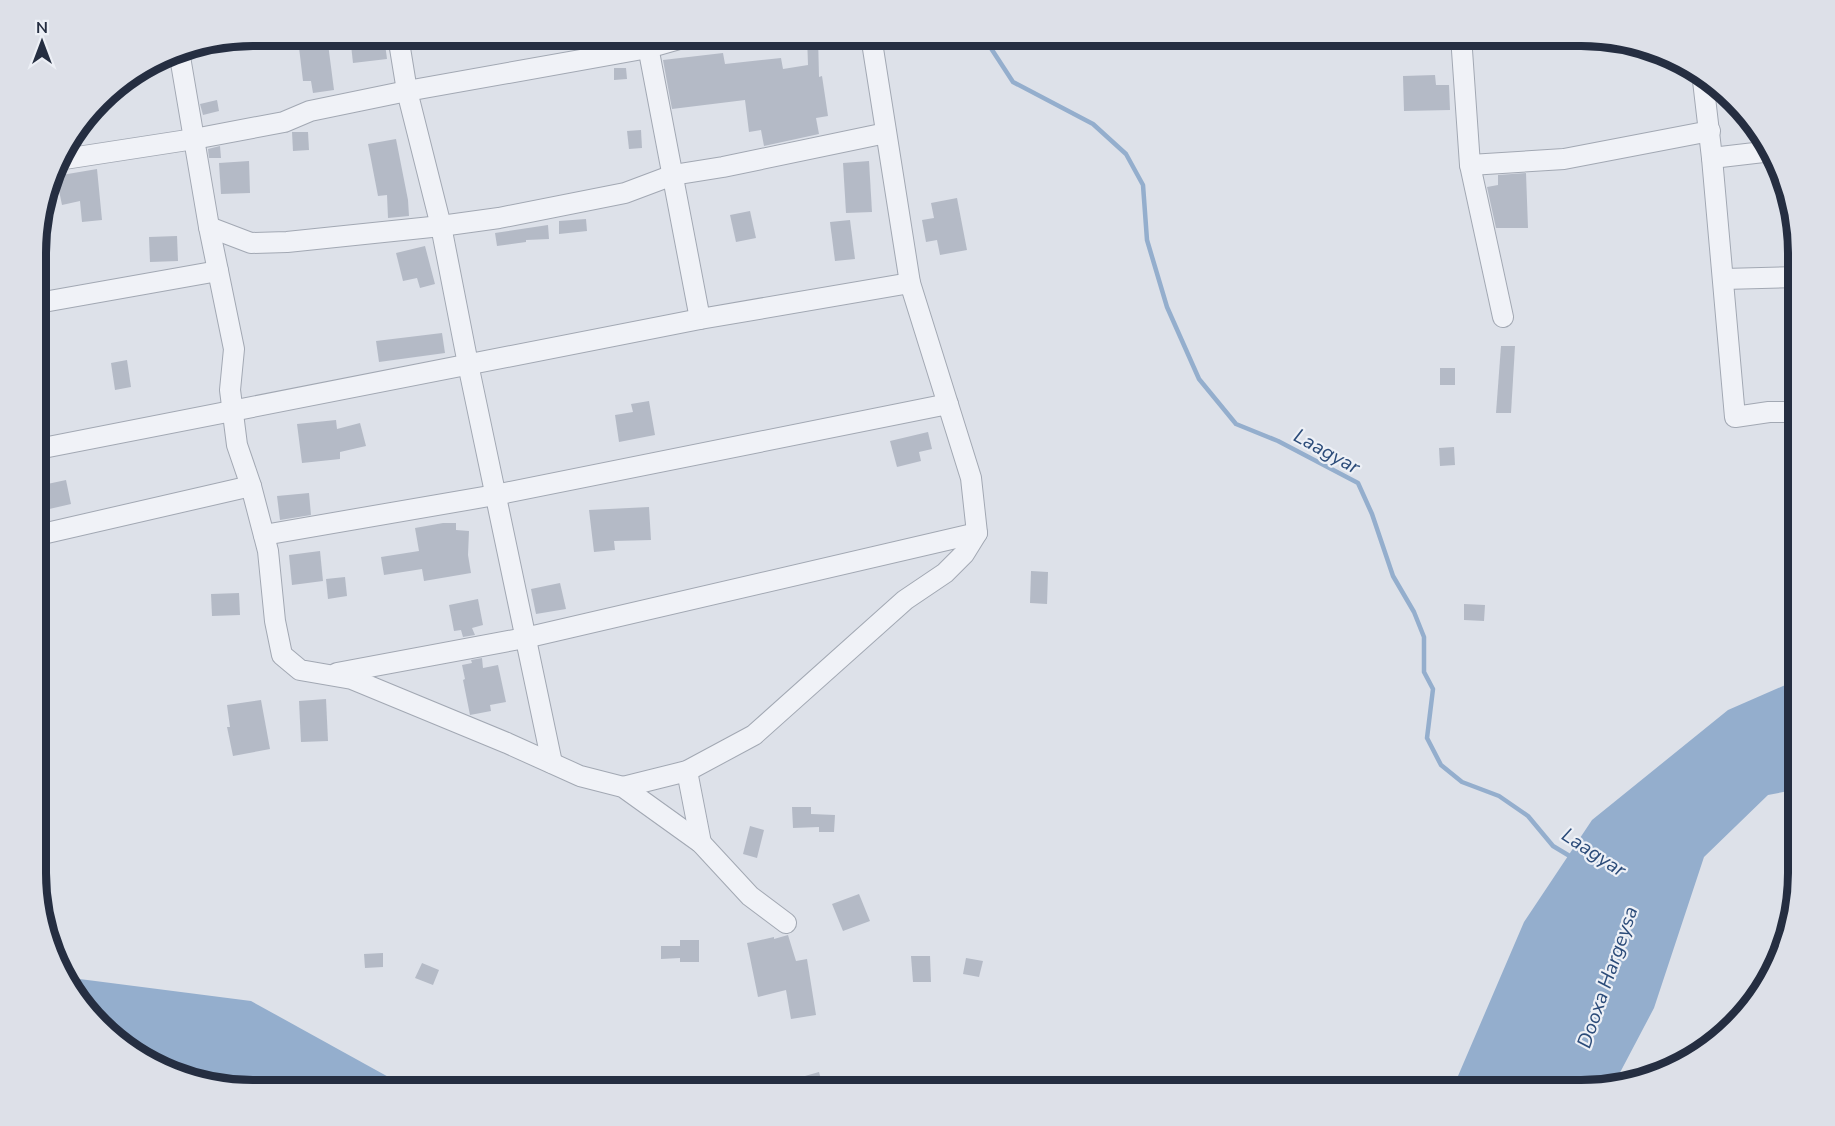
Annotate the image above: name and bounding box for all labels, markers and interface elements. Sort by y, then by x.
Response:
north arrow [12,12,72,72]
text: N [36,17,48,39]
water label: Laagyar [1289,422,1365,481]
water label: Laagyar [1556,822,1632,884]
water label: Dooxa Hargeysa [1571,903,1644,1052]

